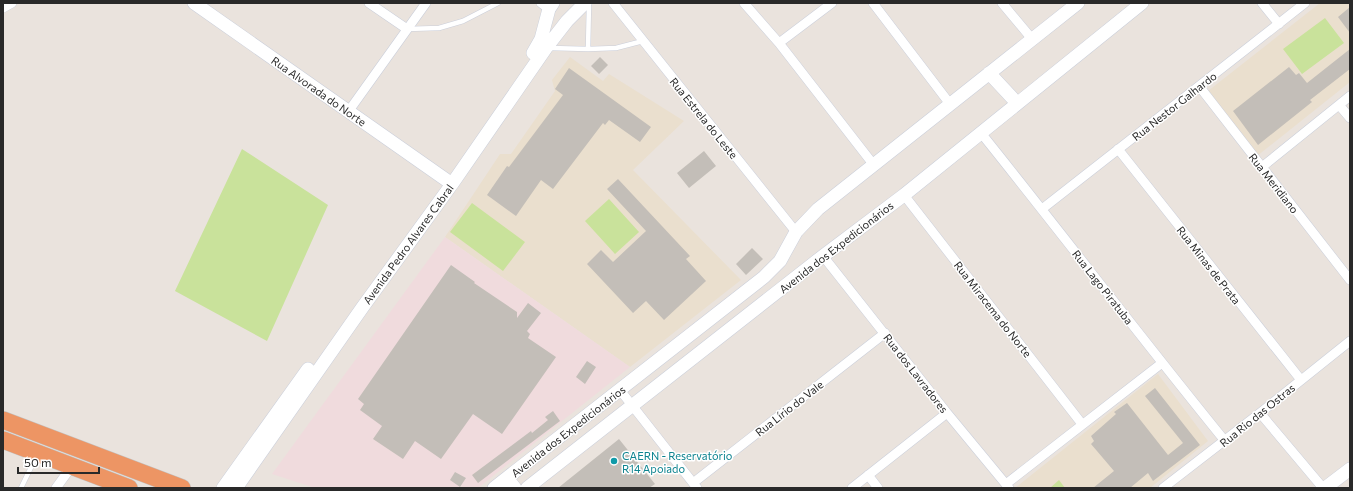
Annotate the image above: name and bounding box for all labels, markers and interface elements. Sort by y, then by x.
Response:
street label: Rua Alvorada do Norte [269,53,369,129]
street label: Rua Nestor Galhardo [1129,69,1219,143]
street label: Rua Estrela do Leste [667,75,741,161]
street label: Rua Meridiano [1247,150,1302,216]
street label: Avenida Pedro Alvares Cabral [360,182,456,306]
street label: Avenida dos Expedicionários [776,198,896,296]
street label: Rua Minas de Prata [1175,223,1243,307]
street label: Rua Lago Piratuba [1070,247,1136,327]
street label: Rua Miracema do Norte [952,259,1035,360]
street label: Rua dos Lavradores [881,331,951,415]
street label: Rua Lírio do Vale [752,377,826,439]
street label: Rua Rio das Ostras [1217,381,1297,449]
street label: Avenida dos Expedicionários [508,382,628,480]
scale bar [18,449,99,475]
place label: CAERN - Reservatório R14 Apoiado [622,449,733,475]
text: 50 m [24,455,52,469]
marker: CAERN - Reservatório R14 Apoiado [609,456,619,466]

